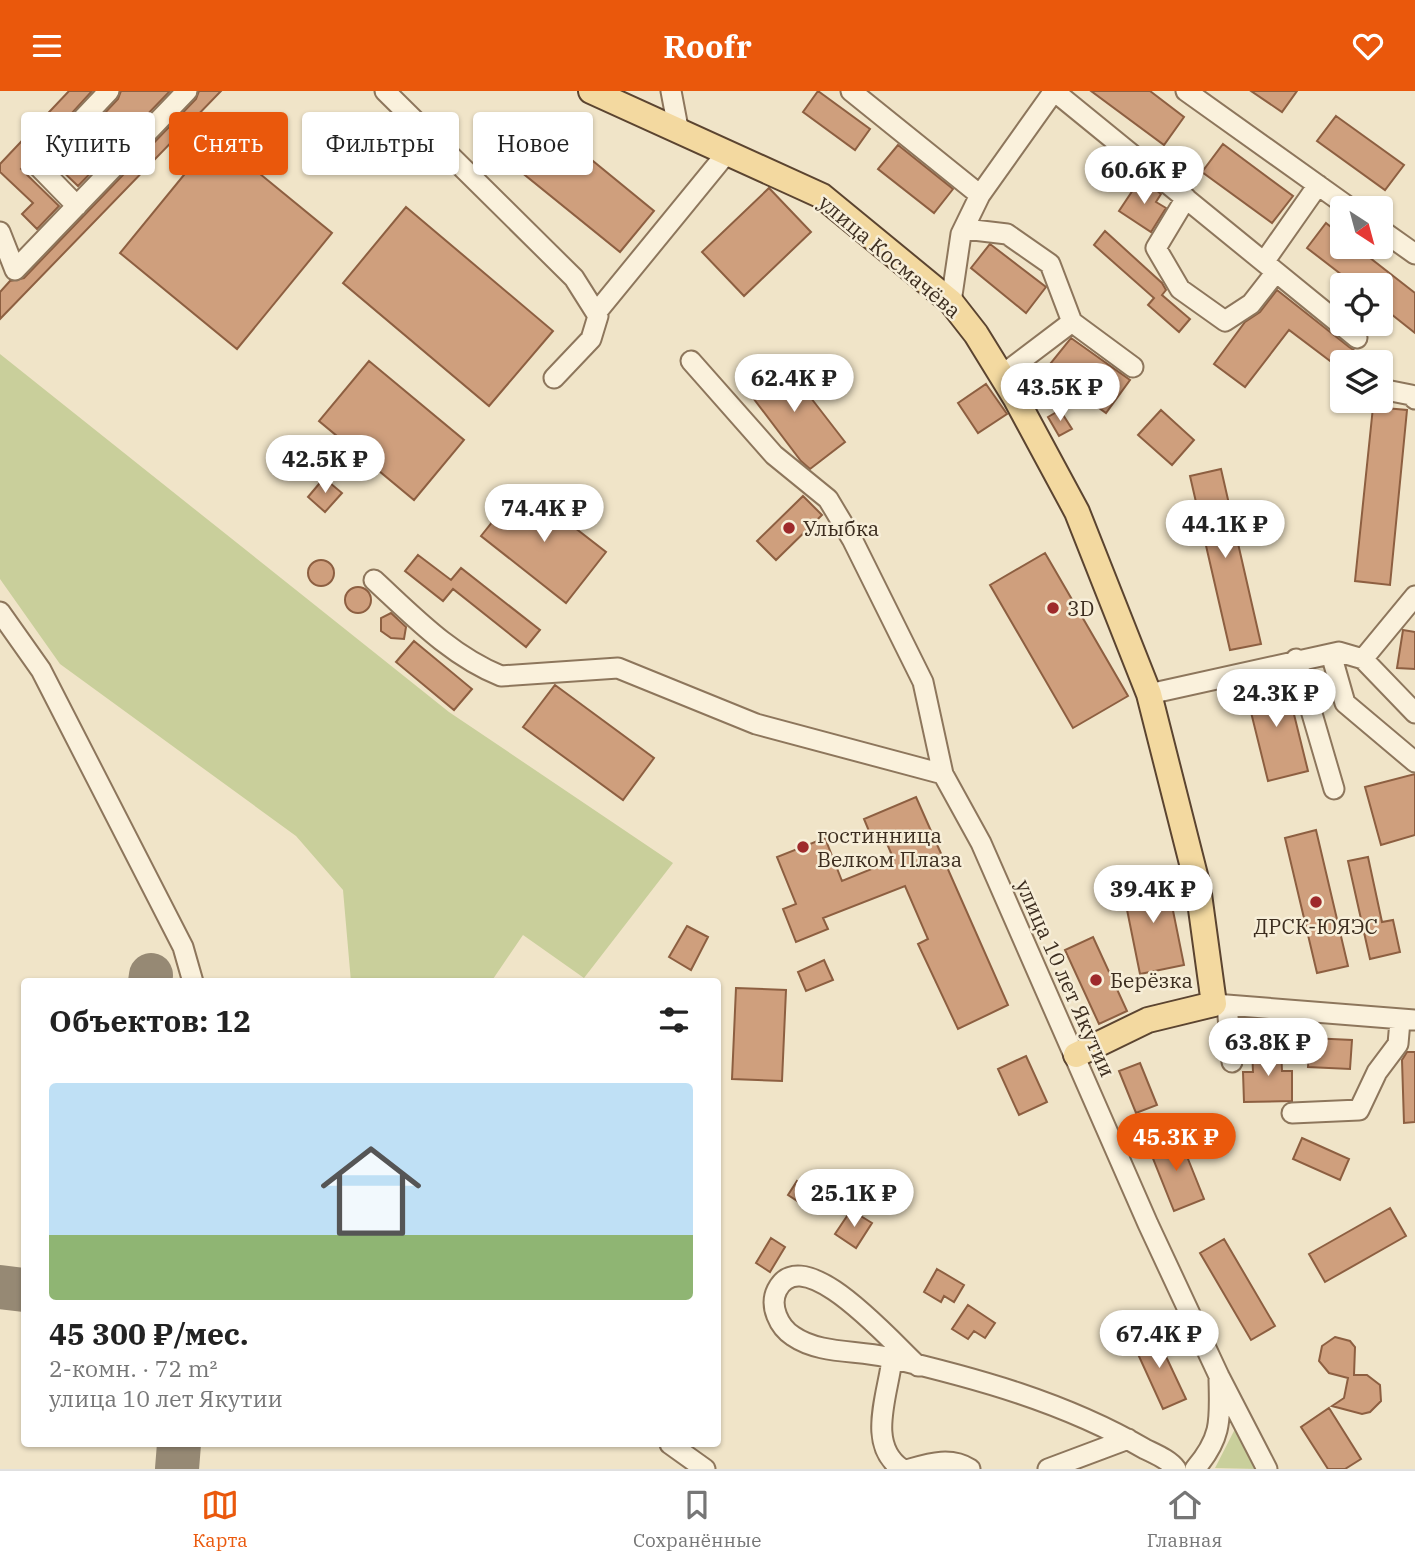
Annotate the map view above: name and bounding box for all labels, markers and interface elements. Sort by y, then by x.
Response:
text: Roofr [663,25,752,67]
icon: menu [28,27,66,65]
icon: heart [1349,27,1387,65]
chip: Купить [21,112,155,175]
chip: Снять [169,112,288,175]
chip: Фильтры [302,112,459,175]
chip: Новое [473,112,593,175]
pin: 60.6K ₽ [1079,146,1209,206]
text: 60.6K ₽ [1101,154,1187,184]
street label: улица Космачёва [813,188,967,324]
north arrow [1330,196,1393,259]
map controls [1330,196,1393,413]
button: locate [1330,273,1393,336]
button: layers [1330,350,1393,413]
pin: 62.4K ₽ [729,355,859,414]
text: 62.4K ₽ [751,362,837,392]
pin: 43.5K ₽ [995,363,1125,423]
text: 43.5K ₽ [1017,371,1103,401]
pin: 42.5K ₽ [260,435,390,495]
text: 42.5K ₽ [282,443,368,473]
pin: 74.4K ₽ [479,484,609,544]
text: 74.4K ₽ [501,492,587,522]
pin: 44.1K ₽ [1160,501,1290,560]
text: 44.1K ₽ [1182,508,1268,538]
place label: Улыбка [803,514,879,542]
marker: Улыбка [781,520,797,536]
place label: 3D [1067,594,1094,622]
marker: 3D [1045,600,1061,616]
pin: 24.3K ₽ [1211,669,1341,729]
text: 24.3K ₽ [1233,677,1319,707]
place label: гостинница Велком Плаза [817,821,962,873]
marker: гостинница Велком Плаза [795,839,811,855]
pin: 39.4K ₽ [1088,865,1218,925]
text: 39.4K ₽ [1110,873,1196,903]
street label: улица 10 лет Якутии [1010,875,1122,1081]
marker: ДРСК-ЮЯЭС [1308,894,1324,910]
place label: ДРСК-ЮЯЭС [1254,912,1378,940]
place label: Берёзка [1110,966,1193,994]
marker: Берёзка [1088,972,1104,988]
text: Объектов: 12 [49,1001,251,1040]
icon: filters [655,1001,693,1039]
pin: 63.8K ₽ [1203,1019,1333,1078]
text: 63.8K ₽ [1225,1026,1311,1056]
pin: 45.3K ₽ [1111,1114,1241,1173]
text: 45.3K ₽ [1133,1121,1219,1151]
icon: home [308,1128,434,1254]
pin: 25.1K ₽ [789,1169,919,1229]
text: 25.1K ₽ [811,1177,897,1207]
pin: 67.4K ₽ [1094,1311,1224,1370]
text: 45 300 ₽/мес. [49,1314,248,1353]
text: 67.4K ₽ [1116,1318,1202,1348]
text: 2-комн. · 72 m² [49,1353,218,1383]
text: улица 10 лет Якутии [49,1383,283,1413]
tab: Карта [193,1486,248,1552]
tab: Сохранённые [633,1486,762,1552]
tab: Главная [1147,1486,1222,1552]

